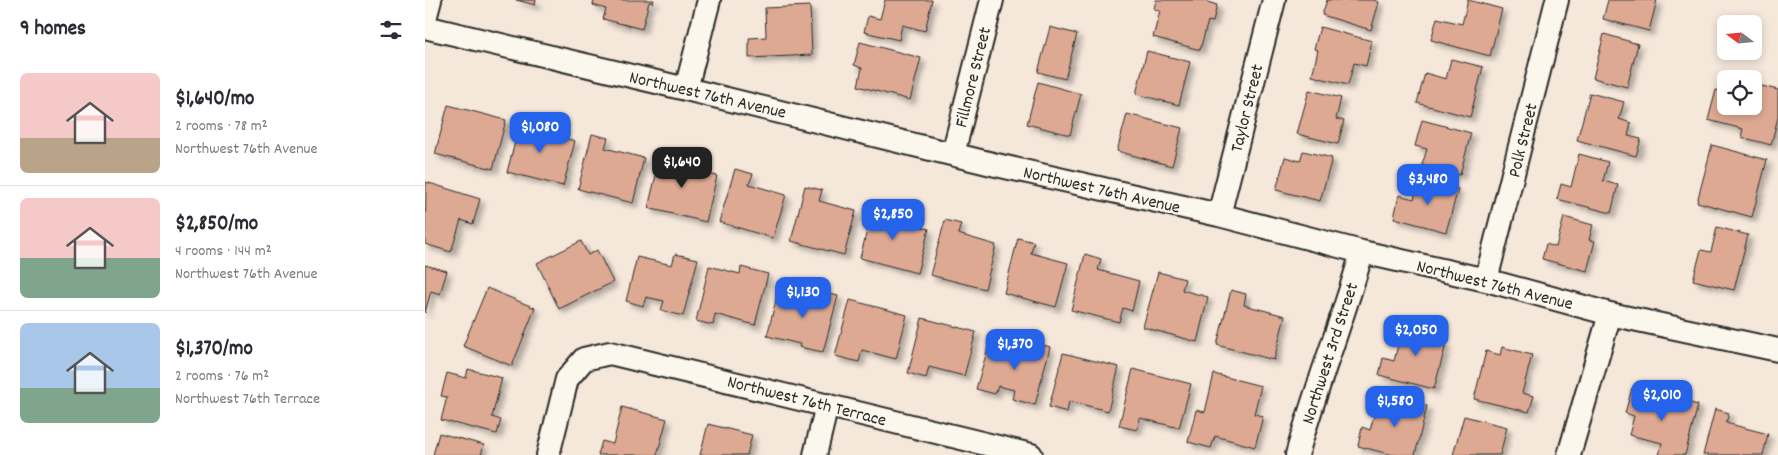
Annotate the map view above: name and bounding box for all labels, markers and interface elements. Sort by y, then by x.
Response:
text: 9 homes [20,15,86,45]
north arrow [1717,15,1763,60]
map controls [1717,15,1762,115]
icon: filters [377,16,405,44]
street label: Fillmore Street [950,24,999,130]
street label: Taylor Street [1225,62,1271,155]
street label: Northwest 76th Avenue [627,66,788,127]
button: locate [1717,70,1762,115]
text: $1,640/mo [175,85,254,115]
icon: home [60,93,120,153]
street label: Polk Street [1503,101,1546,180]
pin: $1,080 [499,112,581,154]
text: 2 rooms · 78 m² [175,115,268,138]
text: $1,080 [521,116,559,139]
text: Northwest 76th Avenue [175,138,317,161]
pin: $1,640 [641,146,723,189]
text: $1,640 [663,151,701,174]
street label: Northwest 76th Avenue [1021,161,1182,222]
pin: $3,480 [1387,164,1469,206]
text: $3,480 [1408,168,1448,191]
pin: $2,850 [852,198,934,241]
text: $2,850 [873,203,913,226]
text: $2,850/mo [175,210,258,240]
icon: home [60,218,120,278]
text: 4 rooms · 144 m² [175,240,271,263]
street label: Northwest 76th Avenue [1414,255,1575,318]
text: Northwest 76th Avenue [175,263,317,286]
pin: $1,130 [762,276,844,319]
street label: Northwest 3rd Street [1297,280,1366,428]
text: $1,130 [786,281,820,304]
pin: $2,050 [1375,314,1457,357]
text: $2,050 [1395,319,1438,342]
pin: $1,370 [974,328,1056,371]
text: $1,370 [997,333,1033,356]
text: $1,370/mo [175,335,253,365]
icon: home [60,343,120,403]
text: 2 rooms · 76 m² [175,365,269,388]
street label: Northwest 76th Terrace [724,371,889,434]
pin: $2,010 [1621,380,1703,422]
text: $2,010 [1642,384,1682,407]
pin: $1,580 [1354,386,1436,428]
text: Northwest 76th Terrace [175,388,320,411]
text: $1,580 [1376,390,1414,413]

